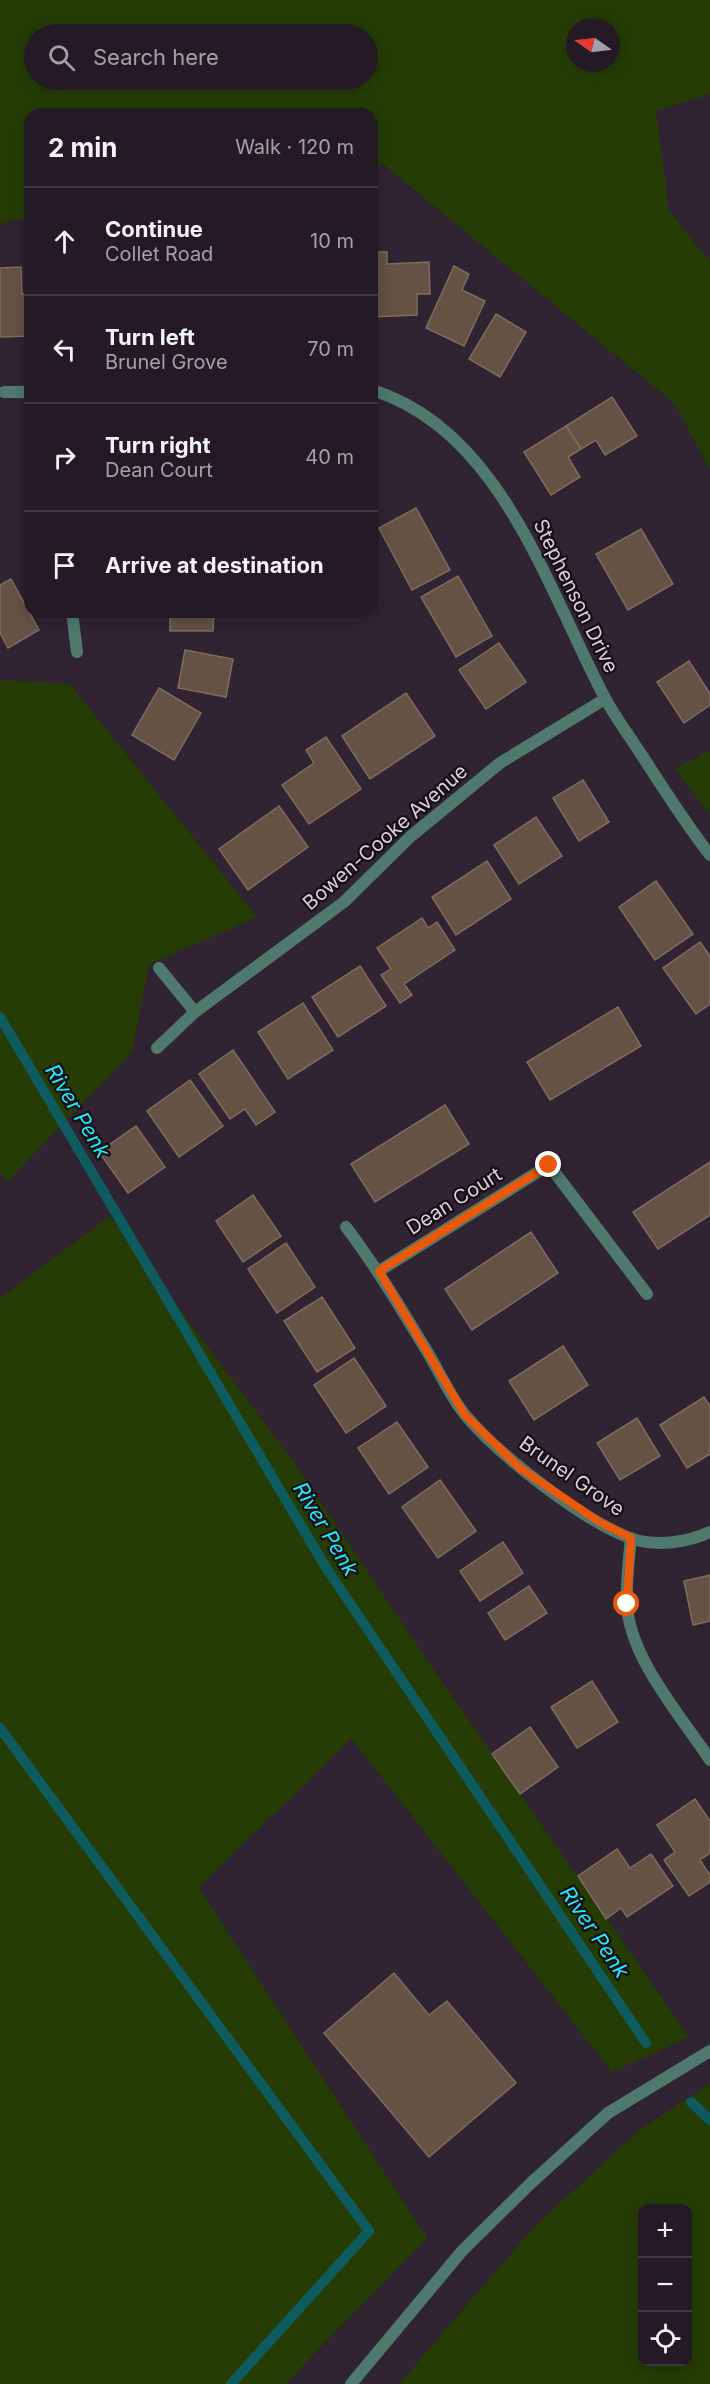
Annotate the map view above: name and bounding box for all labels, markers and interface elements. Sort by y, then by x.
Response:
north arrow [566,18,620,72]
search box [24,24,378,90]
icon: search [45,41,78,74]
text: Search here [93,44,219,70]
text: 2 min [48,132,118,163]
text: Walk · 120 m [235,135,354,159]
text: Continue [105,216,203,242]
icon: ahead [48,225,81,258]
text: 10 m [310,229,354,253]
text: Collet Road [105,242,213,266]
text: Turn left [105,324,195,350]
icon: left [48,333,81,366]
text: 70 m [307,337,354,361]
text: Brunel Grove [105,350,228,374]
text: Turn right [105,432,211,458]
icon: right [48,441,81,474]
text: 40 m [305,445,354,469]
text: Dean Court [105,458,213,482]
street label: Stephenson Drive [528,515,624,677]
icon: arrive [48,549,81,582]
text: Arrive at destination [105,552,324,578]
street label: Bowen-Cooke Avenue [298,759,472,915]
water label: River Penk [40,1059,116,1163]
route end [535,1151,561,1177]
street label: Dean Court [402,1162,506,1240]
street label: Brunel Grove [515,1431,629,1521]
water label: River Penk [288,1477,364,1581]
route start [613,1590,639,1616]
water label: River Penk [555,1881,635,1983]
map controls [638,2204,692,2366]
button: + [638,2204,692,2258]
button: − [638,2258,692,2312]
button: locate [638,2312,692,2366]

